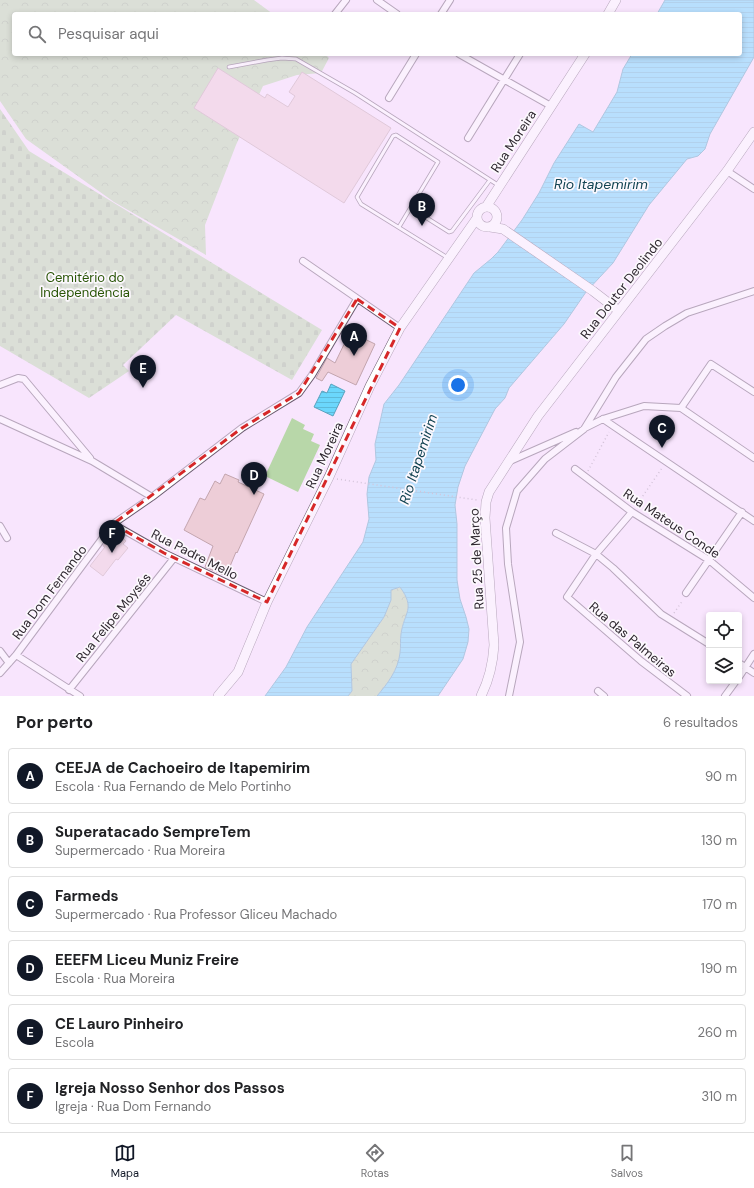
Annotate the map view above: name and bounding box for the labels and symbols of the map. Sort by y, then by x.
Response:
street label: Rua Moreira [487,107,540,176]
water label: Rio Itapemirim [554,175,648,193]
pin: B [409,193,435,226]
street label: Rua Doutor Deolindo [577,234,666,342]
park label: Cemitério do Independência [40,269,130,301]
pin: A [341,323,367,356]
pin: E [130,355,156,388]
your location [448,375,468,395]
water label: Rio Itapemirim [395,412,441,506]
pin: C [649,415,675,448]
street label: Rua Moreira [302,419,347,491]
pin: D [241,462,267,495]
street label: Rua Mateus Conde [620,485,723,562]
street label: Rua 25 de Março [465,508,488,610]
pin: F [99,520,125,553]
street label: Rua Padre Mello [148,525,241,584]
street label: Rua Dom Fernando [8,541,91,643]
street label: Rua Felipe Moysés [72,569,155,665]
street label: Rua das Palmeiras [586,598,680,681]

